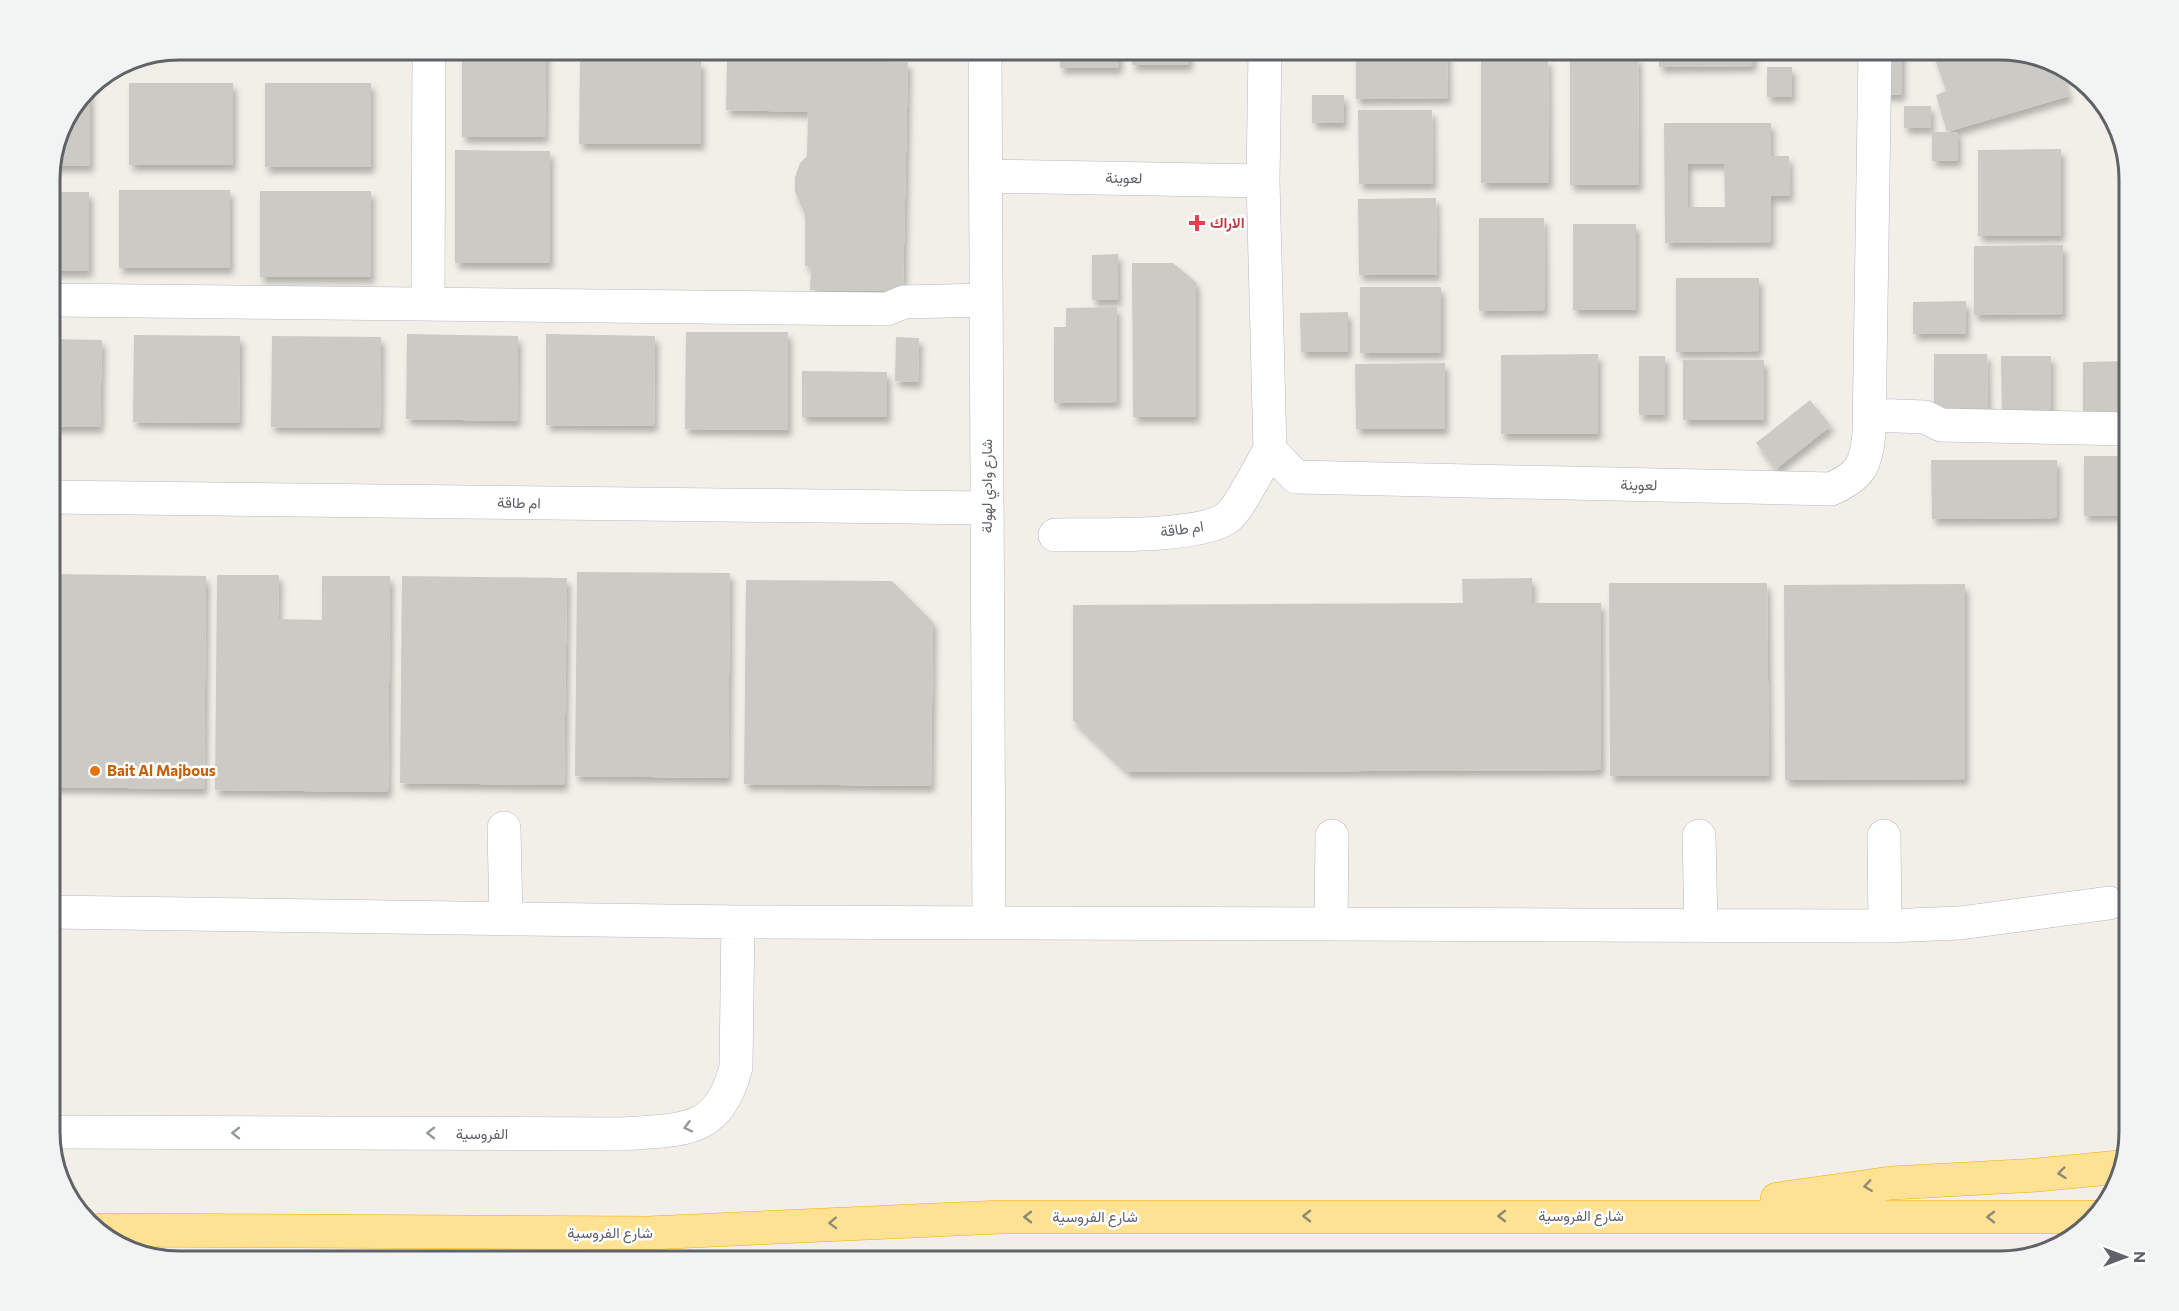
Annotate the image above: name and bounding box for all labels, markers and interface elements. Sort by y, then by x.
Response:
street label: لعوينة [1105,168,1143,187]
place label: الاراك [1210,213,1245,232]
marker: الاراك [1188,214,1206,232]
street label: شارع وادي لهولة [977,439,1000,533]
street label: لعوينة [1620,475,1658,494]
street label: ام طاقة [497,493,541,513]
street label: ام طاقة [1159,516,1205,542]
place label: Bait Al Majbous [107,761,216,779]
marker: Bait Al Majbous [88,764,102,778]
one-way arrow [683,1119,693,1132]
street label: الفروسية [456,1124,508,1143]
one-way arrow [231,1127,240,1139]
one-way arrow [426,1127,435,1139]
one-way arrow [2057,1166,2066,1179]
one-way arrow [1863,1180,1872,1192]
street label: شارع الفروسية [1538,1206,1624,1227]
street label: شارع الفروسية [1052,1207,1138,1228]
one-way arrow [1302,1210,1311,1222]
one-way arrow [1497,1210,1506,1222]
one-way arrow [1023,1211,1032,1223]
one-way arrow [1986,1211,1995,1223]
one-way arrow [828,1217,837,1230]
street label: شارع الفروسية [567,1223,653,1244]
north arrow [2095,1227,2155,1287]
text: N [2131,1251,2150,1263]

